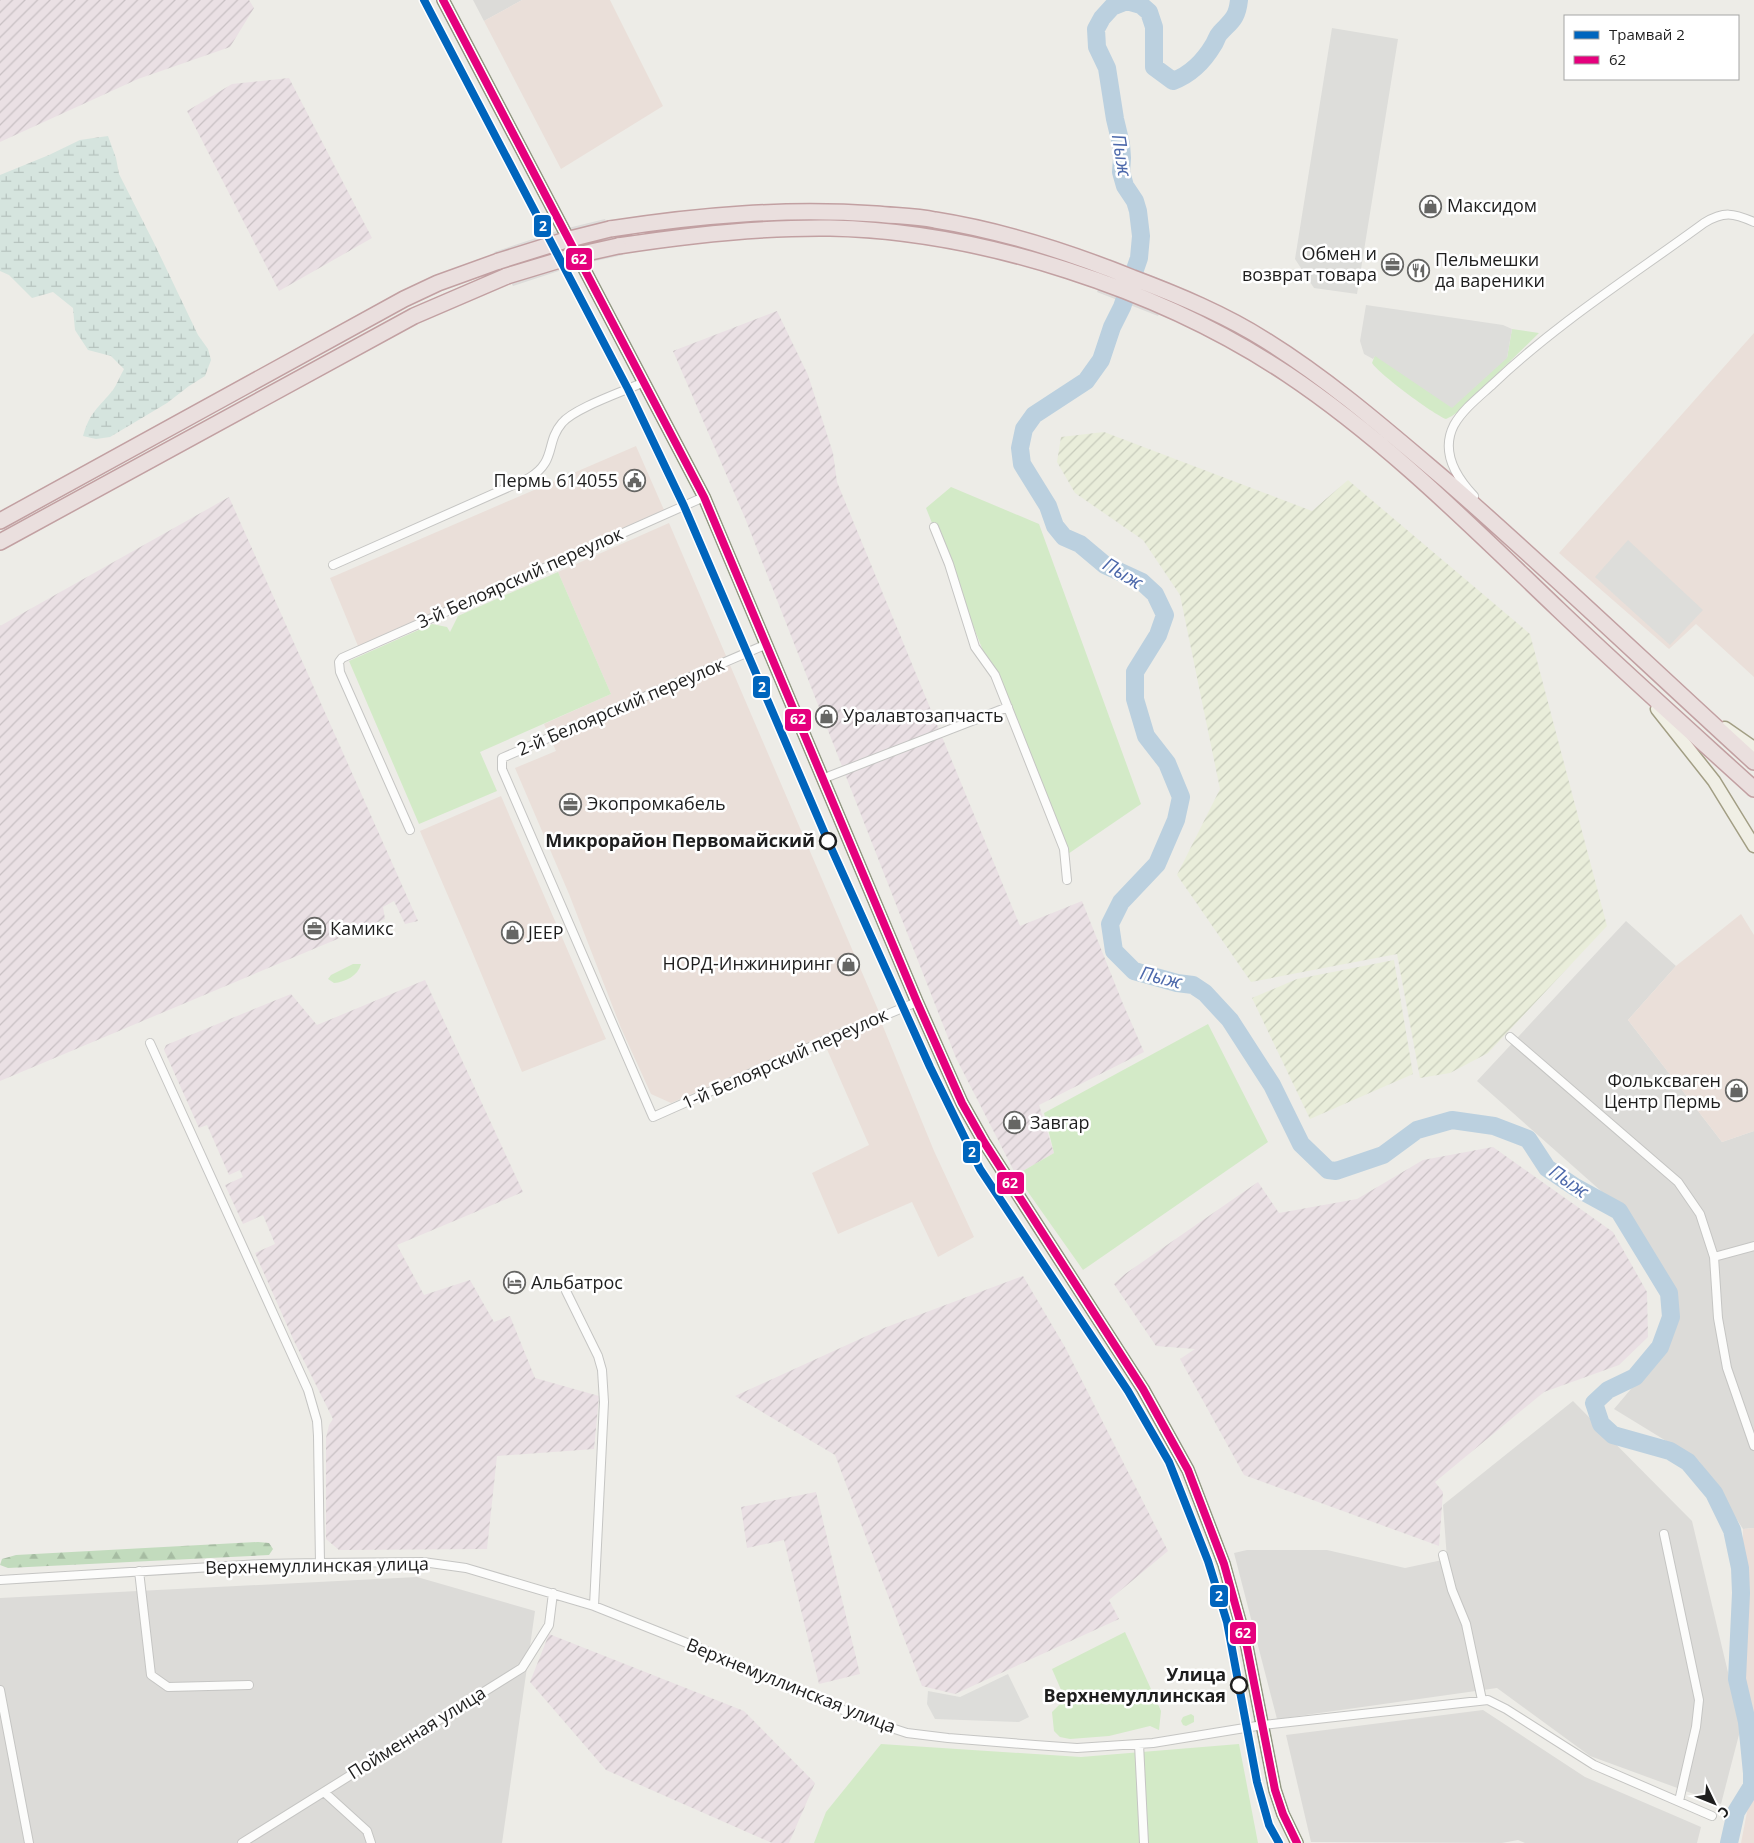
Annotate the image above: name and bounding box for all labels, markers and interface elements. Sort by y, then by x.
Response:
legend [1564,15,1739,80]
text: Трамвай 2 [1609,24,1685,44]
text: 62 [1609,49,1626,69]
water label: Пыж [1106,132,1138,179]
place label: Максидом [1447,193,1537,217]
shop icon: Максидом [1419,194,1443,218]
line badge: 2 [533,214,552,238]
text: 2 [539,216,547,235]
place label: Обмен и возврат товара [1242,241,1377,286]
line badge: 62 [565,247,593,271]
place label: Пельмешки да вареники [1435,247,1545,292]
text: 62 [571,249,587,268]
office icon: Обмен и возврат товара [1381,252,1405,276]
restaurant icon: Пельмешки да вареники [1407,258,1431,282]
place label: Пермь 614055 [494,468,618,492]
public building icon: Пермь 614055 [622,469,646,493]
street label: 3-й Белоярский переулок [413,521,627,633]
water label: Пыж [1098,551,1149,596]
street label: 2-й Белоярский переулок [513,651,728,761]
line badge: 2 [752,675,771,699]
text: 2 [758,677,766,696]
place label: Уралавтозапчасть [843,703,1004,727]
shop icon: Уралавтозапчасть [815,704,839,728]
line badge: 62 [784,708,812,732]
text: 62 [790,709,806,728]
place label: Экопромкабель [587,791,726,815]
office icon: Экопромкабель [559,792,583,816]
place label: Микрорайон Первомайский [545,828,815,852]
marker: Микрорайон Первомайский [819,832,837,850]
place label: Камикс [330,916,394,940]
office icon: Камикс [302,917,326,941]
place label: JEEP [526,920,564,944]
shop icon: JEEP [500,921,524,945]
place label: НОРД-Инжиниринг [663,951,833,975]
shop icon: НОРД-Инжиниринг [837,952,861,976]
water label: Пыж [1137,959,1186,995]
street label: 1-й Белоярский переулок [678,1002,892,1114]
place label: Фольксваген Центр Пермь [1604,1068,1721,1113]
shop icon: Фольксваген Центр Пермь [1725,1079,1749,1103]
place label: Завгар [1030,1110,1090,1134]
shop icon: Завгар [1002,1111,1026,1135]
line badge: 2 [962,1140,981,1164]
text: 2 [968,1142,976,1161]
water label: Пыж [1544,1158,1595,1204]
line badge: 62 [996,1171,1025,1195]
text: 62 [1002,1173,1018,1192]
place label: Альбатрос [531,1270,623,1294]
hotel icon: Альбатрос [503,1271,527,1295]
street label: Верхнемуллинская улица [205,1551,429,1579]
line badge: 2 [1209,1584,1229,1608]
text: 2 [1215,1586,1223,1605]
line badge: 62 [1229,1621,1257,1645]
text: 62 [1235,1623,1251,1642]
street label: Верхнемуллинская улица [683,1632,900,1738]
place label: Улица Верхнемуллинская [1043,1662,1226,1707]
marker: Улица Верхнемуллинская [1230,1676,1248,1694]
street label: Пойменная улица [343,1680,490,1784]
north arrow [1689,1778,1739,1828]
text: С [1714,1802,1734,1822]

